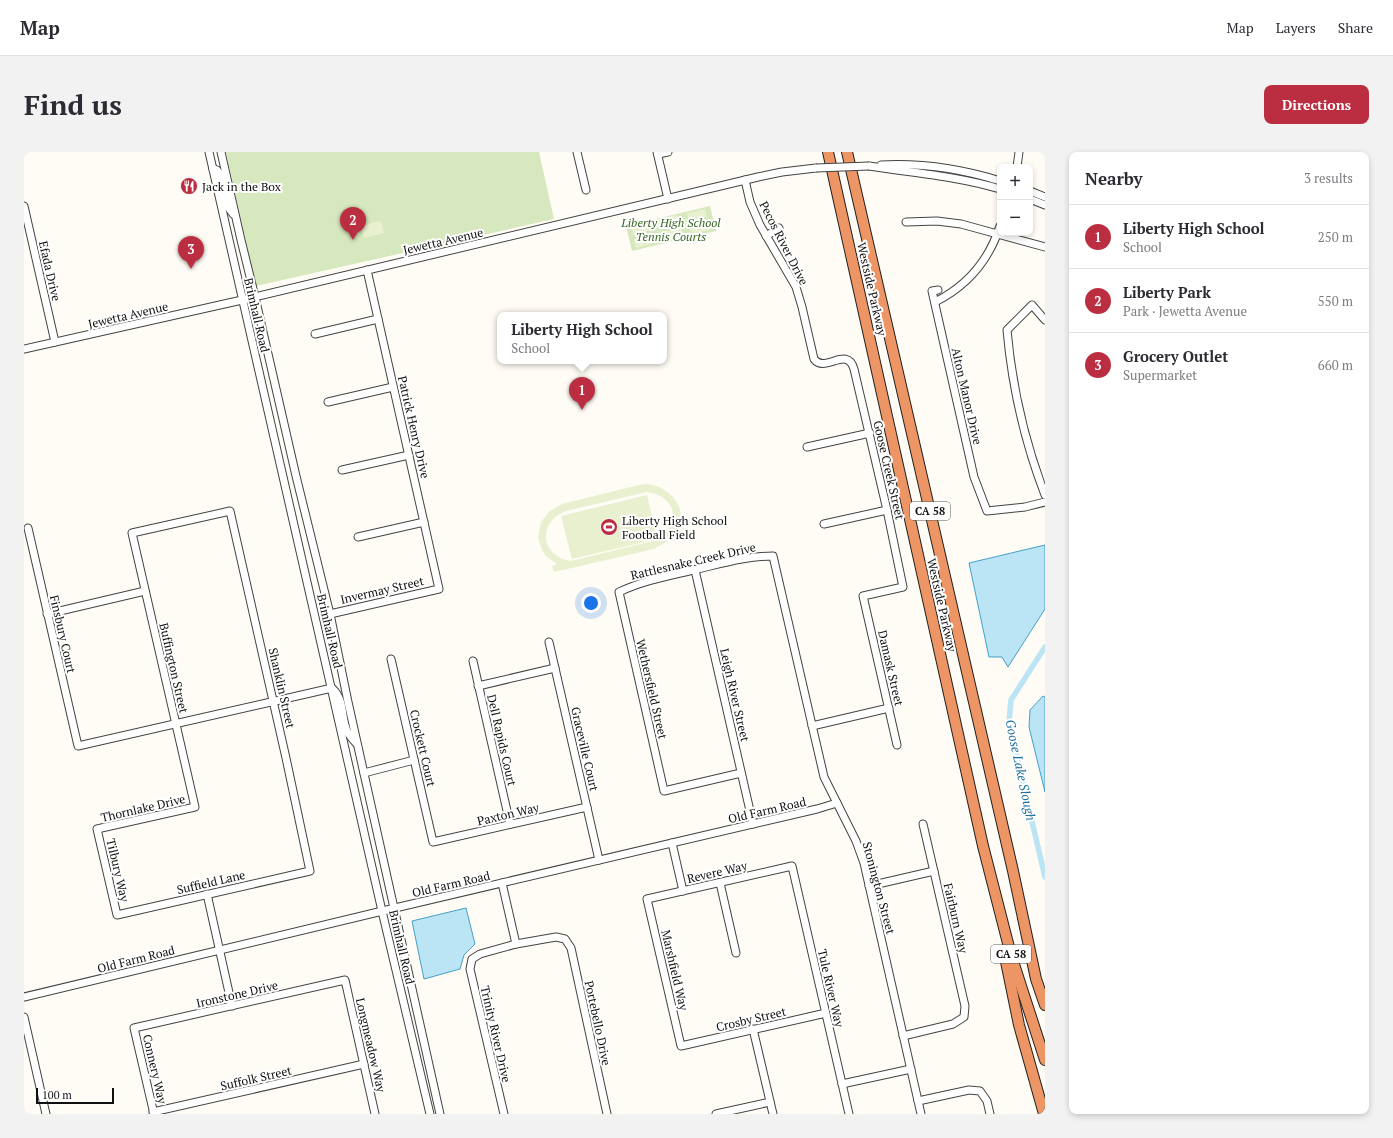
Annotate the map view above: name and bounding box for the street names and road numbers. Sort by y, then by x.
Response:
street label: Pecos River Drive [756,198,812,288]
street label: Jewetta Avenue [402,225,484,257]
street label: Efada Drive [36,239,64,303]
street label: Westside Parkway [854,241,890,338]
street label: Brimhall Road [241,276,273,354]
street label: Jewetta Avenue [87,299,169,331]
street label: Alton Manor Drive [949,346,985,446]
street label: Patrick Henry Drive [395,374,433,480]
street label: Goose Creek Street [870,419,908,522]
road number: CA 58 [910,502,950,520]
street label: Rattlesnake Creek Drive [629,539,757,583]
street label: Westside Parkway [924,557,960,654]
street label: Invermay Street [339,573,426,607]
street label: Brimhall Road [314,592,346,670]
street label: Finsbury Court [47,593,79,675]
street label: Buffington Street [156,621,192,715]
street label: Damask Street [875,629,907,708]
street label: Wethersfield Street [633,637,671,741]
street label: Shanklin Street [265,646,299,730]
street label: Leigh River Street [717,647,753,744]
street label: Dell Rapids Court [484,693,520,788]
street label: Graceville Court [568,705,602,793]
street label: Crockett Court [407,708,439,788]
street label: Thornlake Drive [99,791,187,825]
street label: Old Farm Road [727,794,808,826]
street label: Paxton Way [476,799,541,828]
street label: Tilbury Way [103,837,133,904]
street label: Stonington Street [859,840,899,936]
street label: Revere Way [685,858,749,886]
street label: Suffield Lane [175,867,247,897]
street label: Old Farm Road [411,868,492,900]
street label: Fairburn Way [941,882,972,955]
street label: Brimhall Road [386,908,418,986]
street label: Marshfield Way [658,928,692,1013]
street label: Old Farm Road [96,942,177,976]
road number: CA 58 [991,945,1031,963]
street label: Tule River Way [815,947,847,1029]
street label: Ironstone Drive [195,977,279,1011]
street label: Portebello Drive [582,979,614,1067]
street label: Trinity River Drive [478,984,514,1084]
street label: Longmeadow Way [353,996,389,1095]
street label: Crosby Street [714,1004,788,1034]
street label: Connery Way [140,1033,170,1106]
street label: Suffolk Street [219,1062,294,1093]

